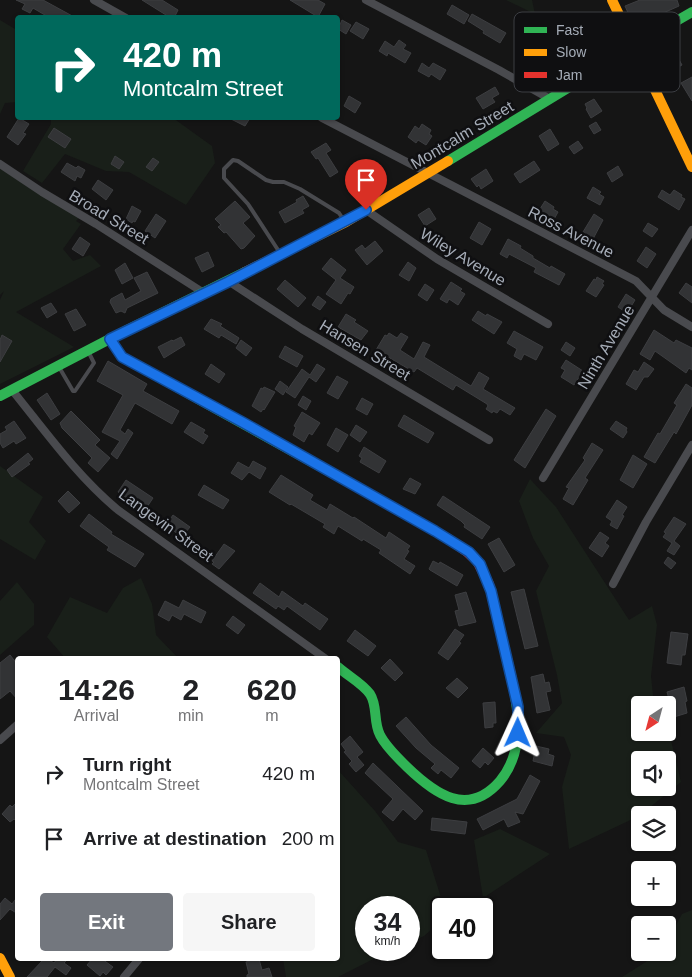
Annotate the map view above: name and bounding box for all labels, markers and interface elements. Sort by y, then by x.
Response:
legend [514,12,680,92]
text: Fast [556,22,583,38]
icon: right [40,35,105,100]
text: 420 m [123,35,222,74]
text: Slow [556,44,587,60]
text: Jam [556,67,582,83]
text: Montcalm Street [123,76,283,101]
street label: Montcalm Street [408,97,517,172]
pin [345,159,387,210]
icon: arrive [352,166,380,194]
street label: Broad Street [66,187,152,248]
street label: Ross Avenue [525,203,617,261]
street label: Wiley Avenue [417,225,509,289]
street label: Ninth Avenue [574,302,638,392]
street label: Hansen Street [317,316,414,384]
street label: Langevin Street [116,485,217,565]
text: 14:26 [58,673,135,706]
text: 2 [182,673,199,706]
text: 620 [247,673,297,706]
north arrow [631,696,676,741]
map controls [631,696,676,961]
position arrow [491,706,543,758]
text: Arrival [74,707,119,724]
text: min [178,707,204,724]
text: m [265,707,278,724]
button: sound [631,751,676,796]
text: Turn right [83,754,171,775]
icon: right [40,760,68,788]
text: 420 m [262,763,315,784]
text: Montcalm Street [83,776,199,793]
button: layers [631,806,676,851]
icon: arrive [40,825,68,853]
text: Arrive at destination [83,828,267,849]
text: 200 m [282,828,335,849]
button: + [631,861,676,906]
button: Exit [40,893,173,951]
button: Share [183,893,315,951]
speed limit sign: 40 [430,896,495,961]
text: 34 [374,908,401,936]
button: − [631,916,676,961]
text: km/h [374,934,401,948]

